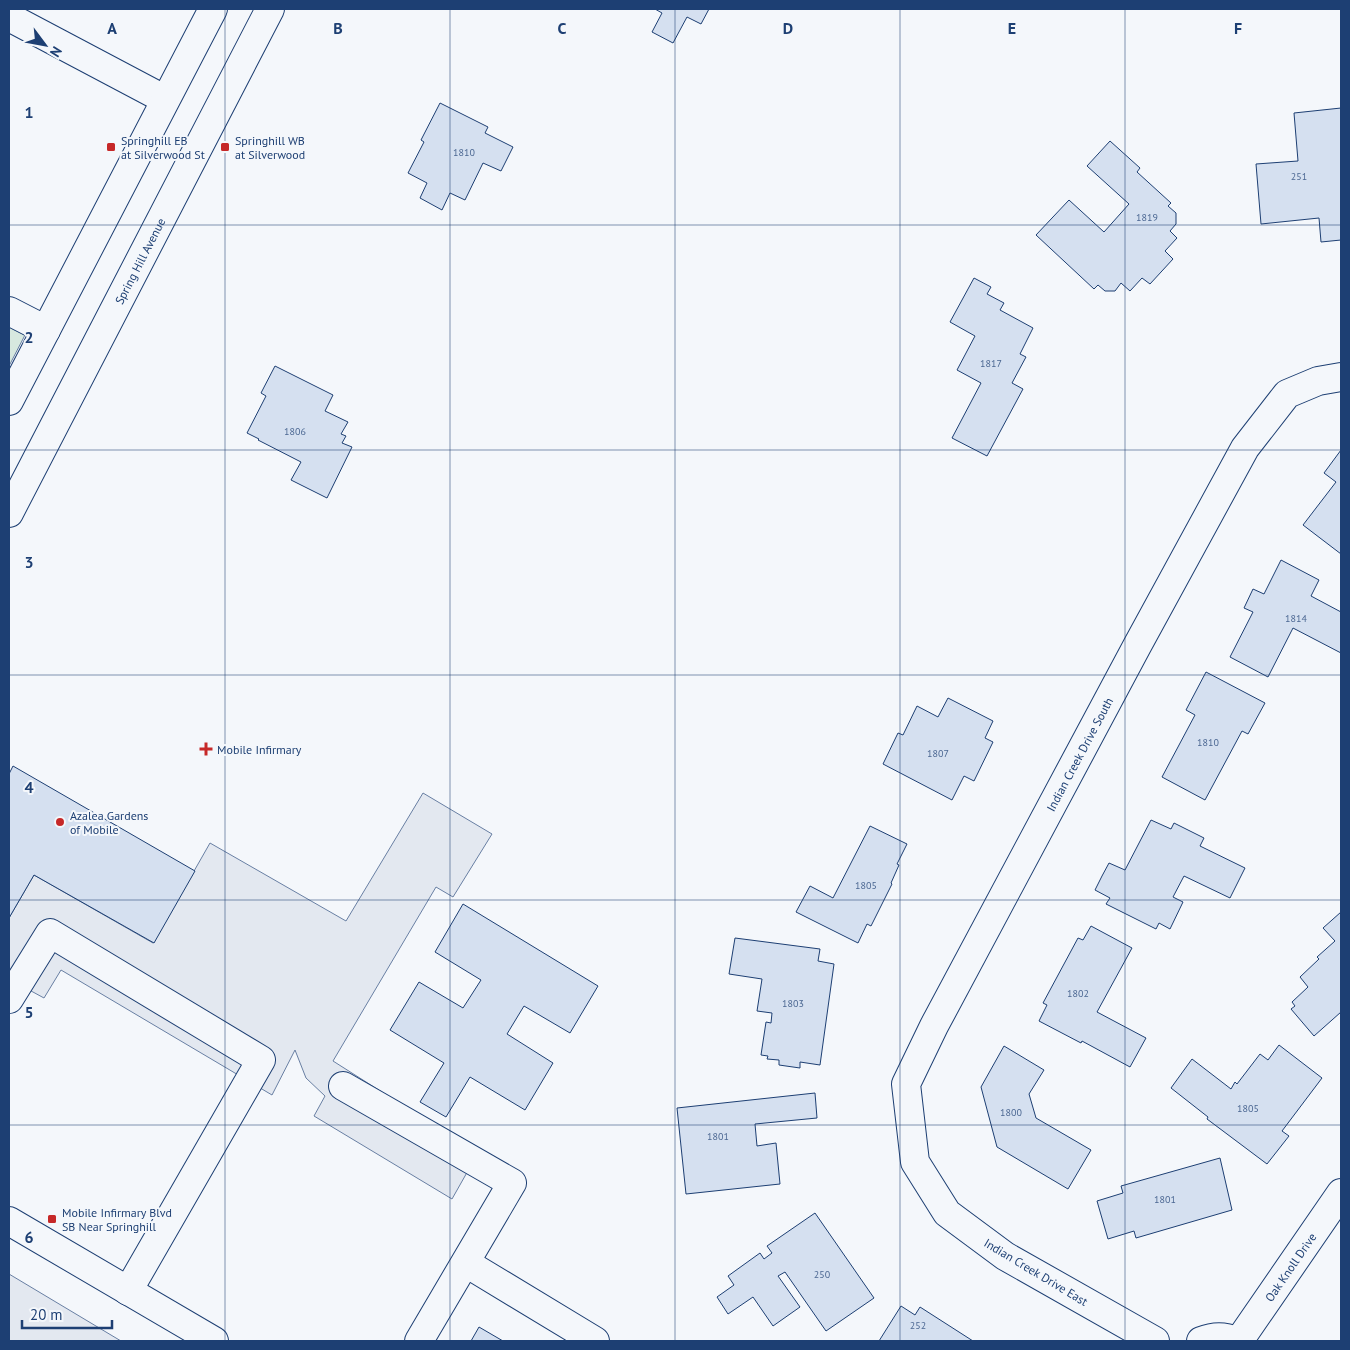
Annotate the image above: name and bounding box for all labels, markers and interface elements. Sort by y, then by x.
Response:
text: A [107,18,117,38]
text: B [333,18,343,38]
text: C [558,18,567,38]
text: D [783,18,793,38]
text: E [1008,18,1016,38]
text: F [1234,18,1242,38]
north arrow [20,20,70,70]
text: N [46,43,66,61]
text: 1 [24,102,34,122]
place label: Springhill EB at Silverwood St [121,133,205,162]
place label: Springhill WB at Silverwood [235,133,305,162]
marker: Springhill EB at Silverwood St [105,141,117,153]
marker: Springhill WB at Silverwood [219,141,231,153]
house number: 1810 [453,146,475,159]
house number: 251 [1291,170,1307,183]
house number: 1819 [1136,211,1158,224]
street label: Spring Hill Avenue [111,215,168,306]
text: 2 [24,327,34,347]
house number: 1817 [980,357,1002,370]
house number: 1806 [284,425,306,438]
text: 3 [24,552,34,572]
house number: 1814 [1285,612,1307,625]
street label: Indian Creek Drive South [1043,695,1116,814]
house number: 1810 [1197,736,1219,749]
marker: Mobile Infirmary [199,742,213,756]
place label: Mobile Infirmary [217,742,302,757]
house number: 1807 [927,747,949,760]
text: 4 [24,777,34,797]
place label: Azalea Gardens of Mobile [70,808,148,837]
marker: Azalea Gardens of Mobile [54,816,66,828]
house number: 1805 [855,879,877,892]
house number: 1802 [1067,987,1089,1000]
house number: 1803 [782,997,804,1010]
text: 5 [24,1002,34,1022]
house number: 1805 [1237,1102,1259,1115]
house number: 1800 [1000,1106,1022,1119]
house number: 1801 [707,1130,729,1143]
house number: 1801 [1154,1193,1176,1206]
place label: Mobile Infirmary Blvd SB Near Springhill [62,1205,172,1234]
marker: Mobile Infirmary Blvd SB Near Springhill [46,1213,58,1225]
text: 6 [24,1227,34,1247]
street label: Oak Knoll Drive [1261,1230,1319,1304]
street label: Indian Creek Drive East [981,1235,1091,1309]
house number: 250 [814,1268,831,1281]
scale bar [22,1298,112,1330]
text: 20 m [30,1305,63,1324]
house number: 252 [910,1319,926,1332]

